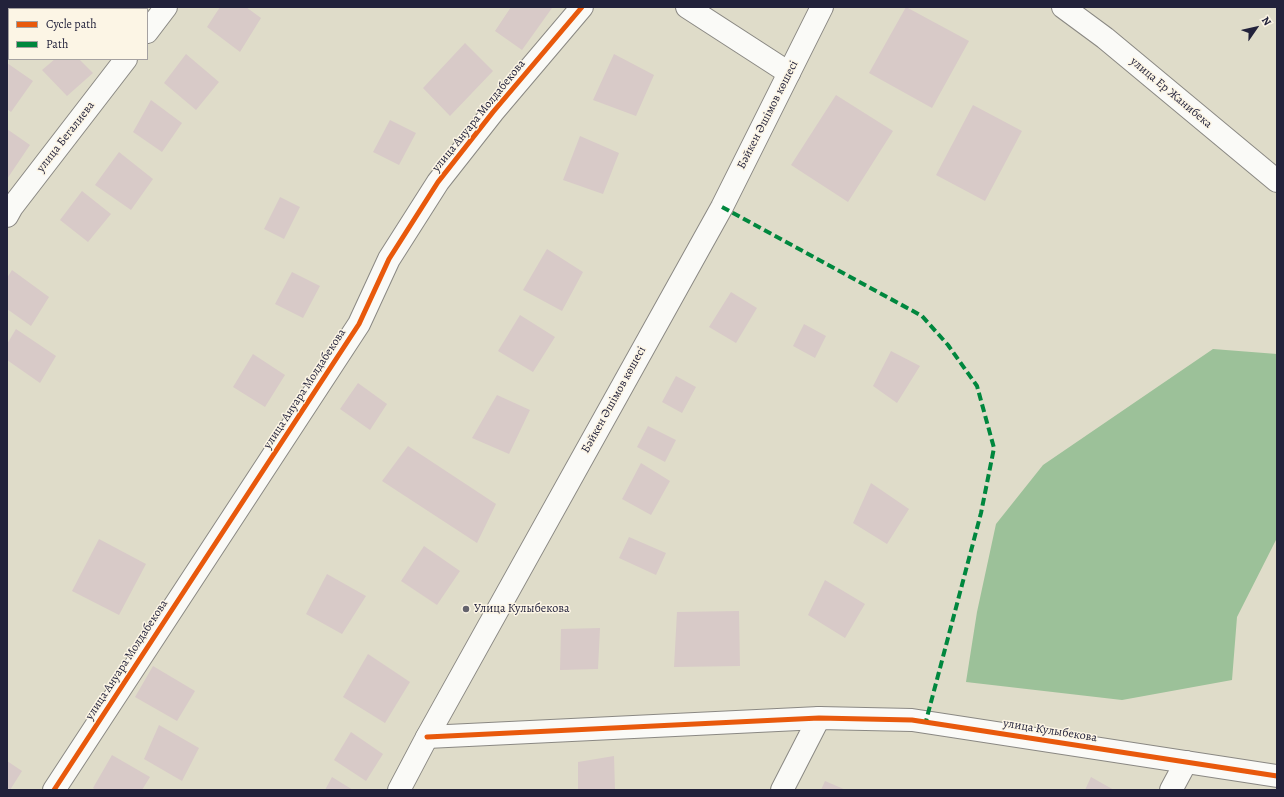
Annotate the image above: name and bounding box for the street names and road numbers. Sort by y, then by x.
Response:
street label: улица Ер Жанибека [1127,55,1215,131]
street label: улица Ануара Молдабекова [429,57,529,175]
street label: Бәйкен Әшімов көшесі [734,58,802,172]
street label: улица Бегалиева [34,99,98,175]
street label: улица Ануара Молдабекова [261,326,349,452]
street label: Бәйкен Әшімов көшесі [579,344,649,456]
street label: улица Ануара Молдабекова [83,597,171,723]
street label: улица Кулыбекова [1002,716,1098,746]

